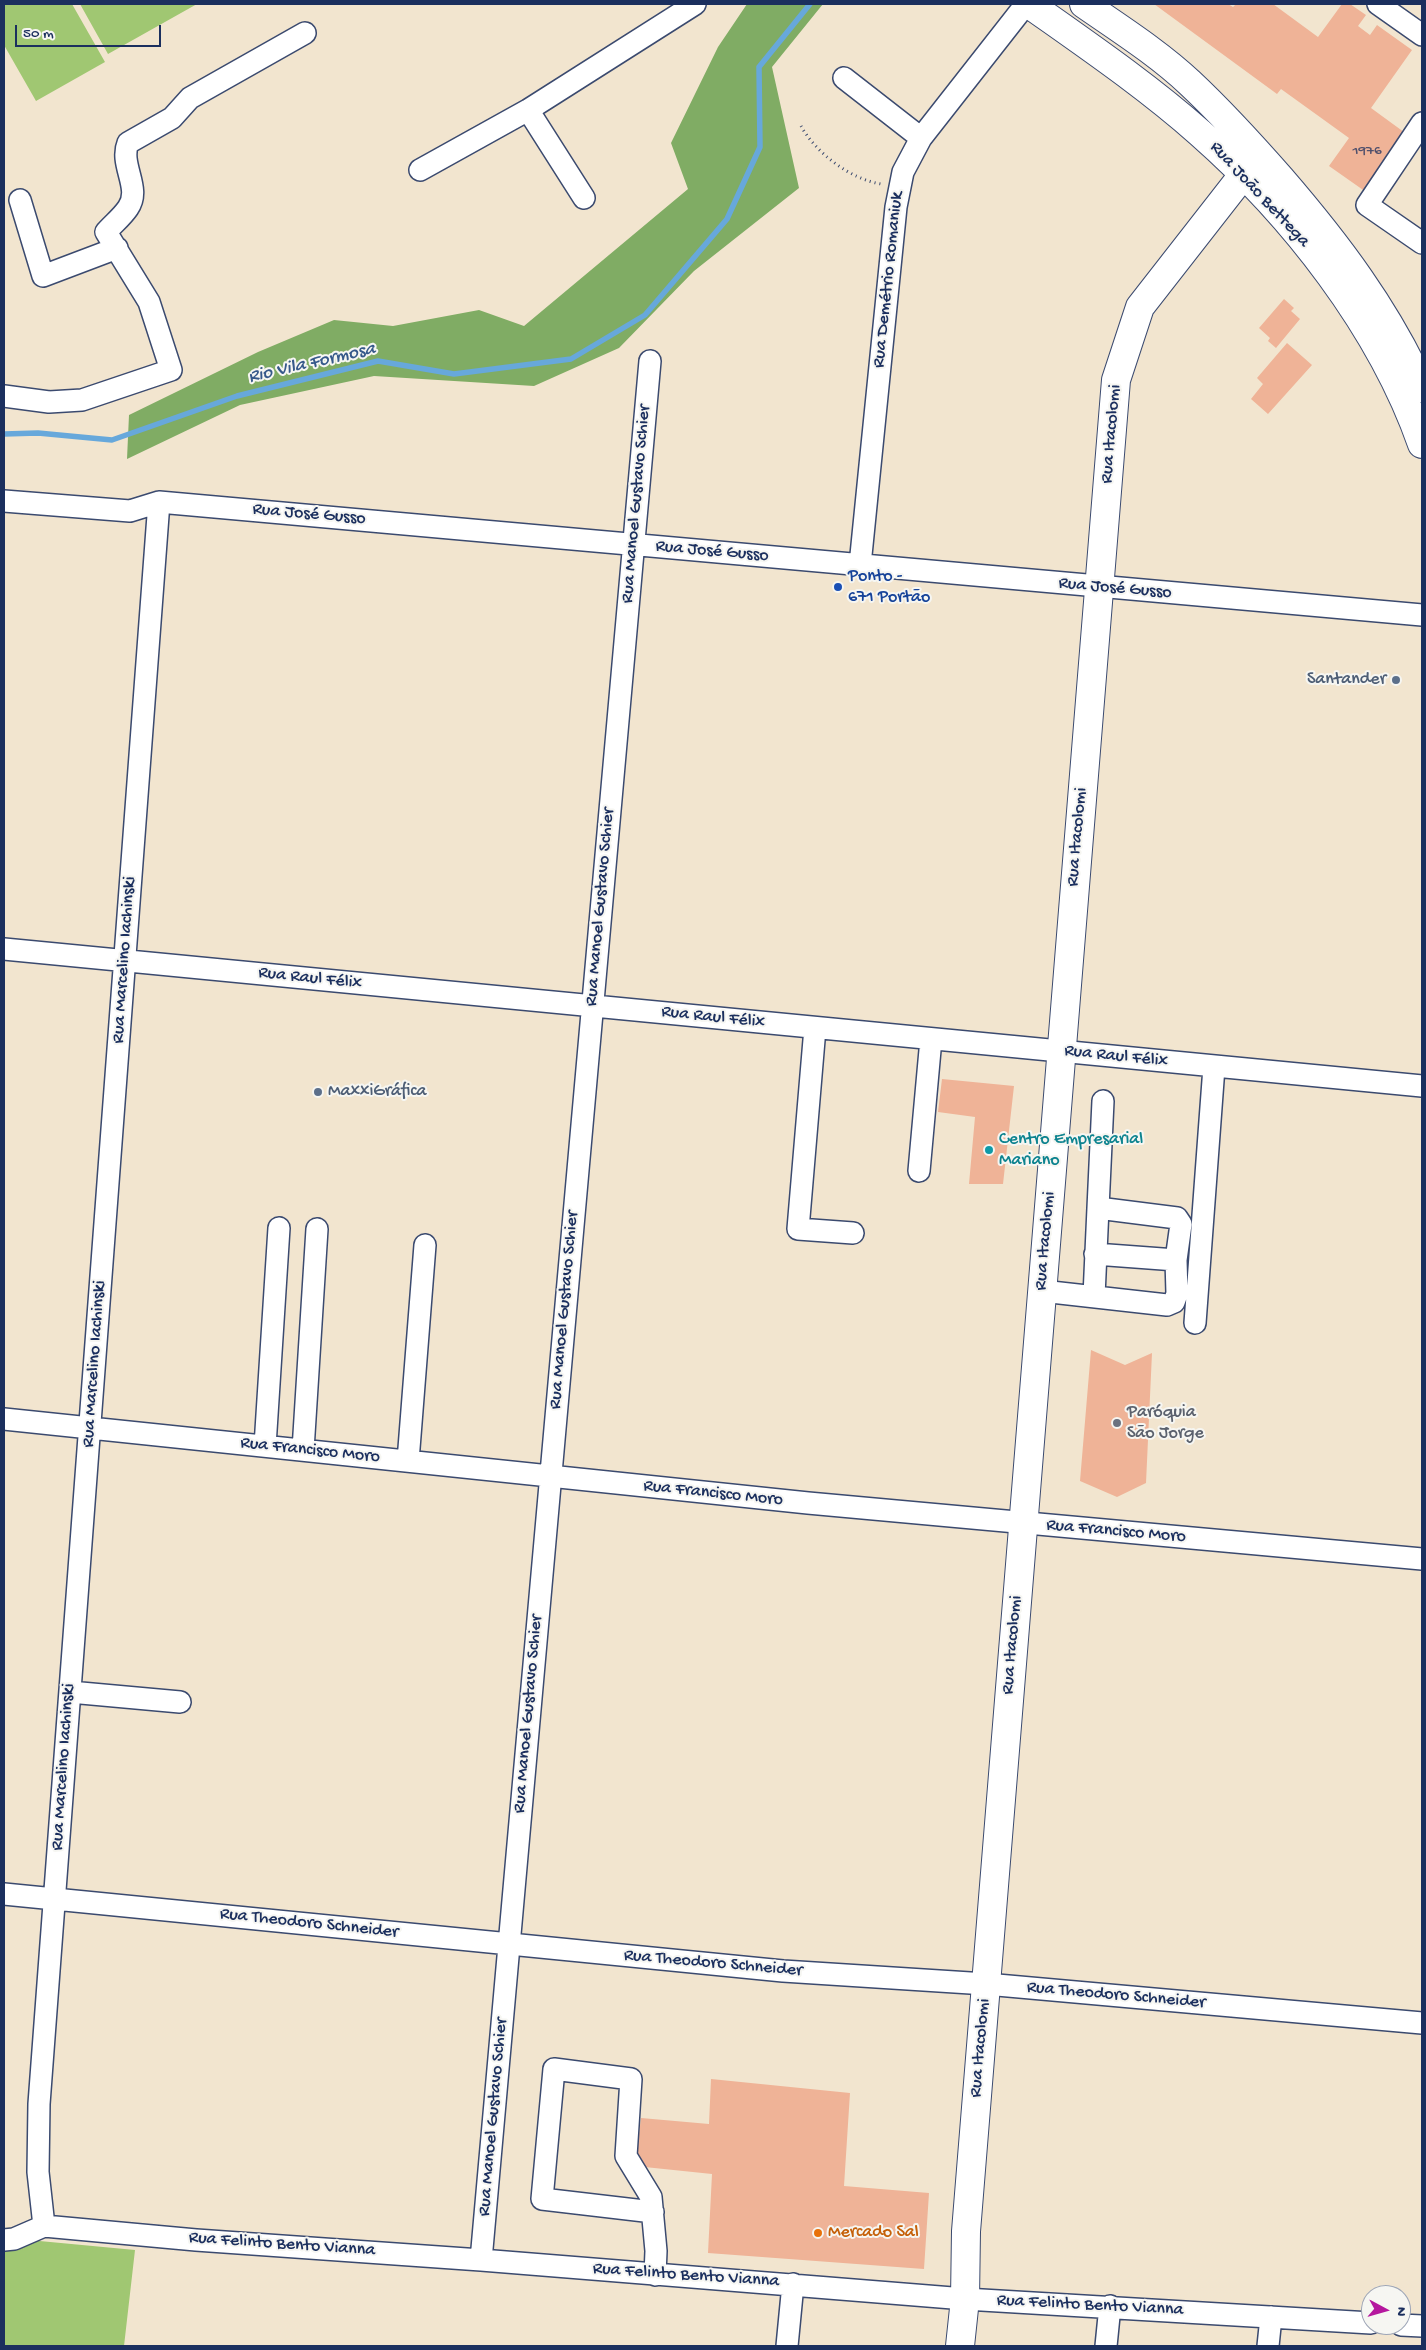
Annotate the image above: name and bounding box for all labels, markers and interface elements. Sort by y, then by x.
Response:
scale bar [18,15,164,47]
text: 50 m [23,25,54,43]
street label: Rua João Bettega [1204,137,1314,253]
house number: 1976 [1353,143,1381,161]
street label: Rua Demétrio Romaniuk [869,191,909,369]
water label: Rio Vila Formosa [246,338,378,390]
street label: Rua Itacolomi [1097,384,1127,484]
street label: Rua Manoel Gustavo Schier [618,404,656,604]
street label: Rua José Gusso [251,499,367,531]
street label: Rua José Gusso [654,536,770,568]
place label: Ponto - 671 Portão [848,566,930,608]
street label: Rua José Gusso [1057,573,1173,605]
marker: Ponto - 671 Portão [832,581,844,593]
place label: Santander [1307,669,1386,691]
marker: Santander [1390,674,1402,686]
street label: Rua Itacolomi [1063,787,1093,887]
street label: Rua Manoel Gustavo Schier [582,807,620,1007]
street label: Rua Marcelino Iachinski [108,876,142,1044]
street label: Rua Raul Félix [257,963,363,995]
street label: Rua Raul Félix [660,1002,766,1034]
street label: Rua Raul Félix [1063,1041,1169,1073]
place label: MaxxiGráfica [328,1081,427,1103]
marker: MaxxiGráfica [312,1086,324,1098]
place label: Centro Empresarial Mariano [999,1129,1143,1172]
marker: Centro Empresarial Mariano [983,1144,995,1156]
street label: Rua Itacolomi [1031,1191,1061,1291]
street label: Rua Manoel Gustavo Schier [546,1210,584,1410]
street label: Rua Marcelino Iachinski [78,1280,112,1448]
place label: Paróquia São Jorge [1127,1402,1204,1445]
marker: Paróquia São Jorge [1111,1417,1123,1429]
street label: Rua Francisco Moro [239,1433,381,1469]
street label: Rua Francisco Moro [642,1476,784,1512]
street label: Rua Francisco Moro [1045,1515,1187,1549]
street label: Rua Itacolomi [998,1595,1028,1695]
street label: Rua Manoel Gustavo Schier [510,1614,548,1814]
street label: Rua Marcelino Iachinski [47,1683,81,1851]
street label: Rua Theodoro Schneider [219,1904,399,1944]
street label: Rua Theodoro Schneider [623,1945,803,1983]
street label: Rua Theodoro Schneider [1026,1977,1206,2015]
street label: Rua Itacolomi [966,1998,996,2098]
street label: Rua Manoel Gustavo Schier [475,2017,513,2217]
place label: Mercado Sal [828,2222,919,2244]
marker: Mercado Sal [812,2227,824,2239]
street label: Rua Felinto Bento Vianna [188,2228,376,2262]
street label: Rua Felinto Bento Vianna [592,2259,780,2293]
north arrow [1361,2285,1411,2335]
street label: Rua Felinto Bento Vianna [996,2290,1184,2322]
text: N [1391,2306,1409,2317]

